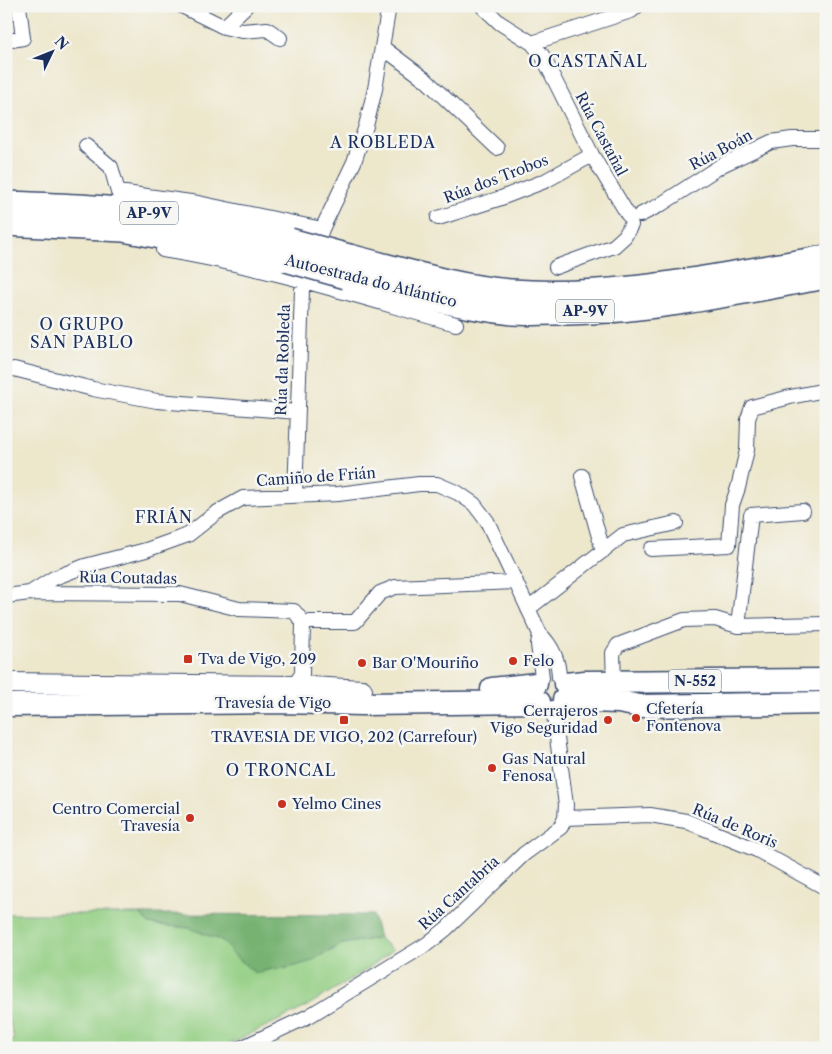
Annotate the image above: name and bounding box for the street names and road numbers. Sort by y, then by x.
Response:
street label: Rúa Castañal [571,89,632,180]
street label: Rúa Boán [686,125,756,174]
street label: Rúa dos Trobos [441,150,551,207]
road number: AP-9V [120,202,178,224]
street label: Autoestrada do Atlántico [282,250,459,311]
road number: AP-9V [556,300,614,322]
street label: Rúa da Robleda [271,304,294,416]
street label: Camiño de Frián [256,463,377,490]
street label: Rúa Coutadas [79,567,177,588]
road number: N-552 [669,669,721,692]
street label: Travesía de Vigo [215,693,331,712]
street label: Rúa de Roris [690,799,781,852]
street label: Rúa Cantabria [415,852,503,934]

